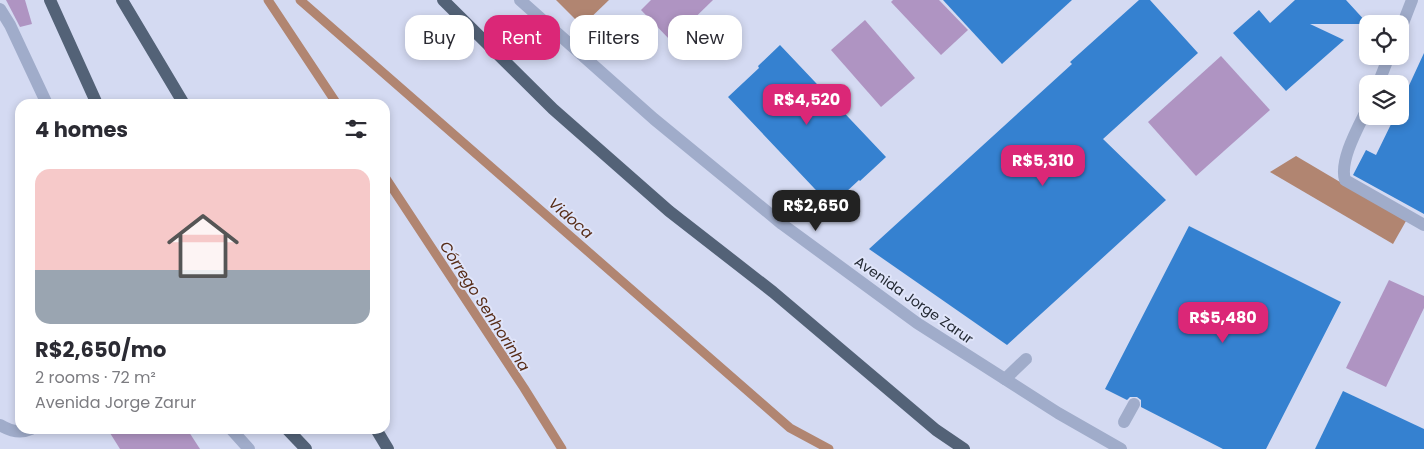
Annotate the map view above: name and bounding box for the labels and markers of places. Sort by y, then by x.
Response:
pin: R$4,520 [761,84,853,126]
pin: R$5,310 [997,144,1089,187]
pin: R$2,650 [770,190,862,232]
pin: R$5,480 [1177,302,1269,344]

